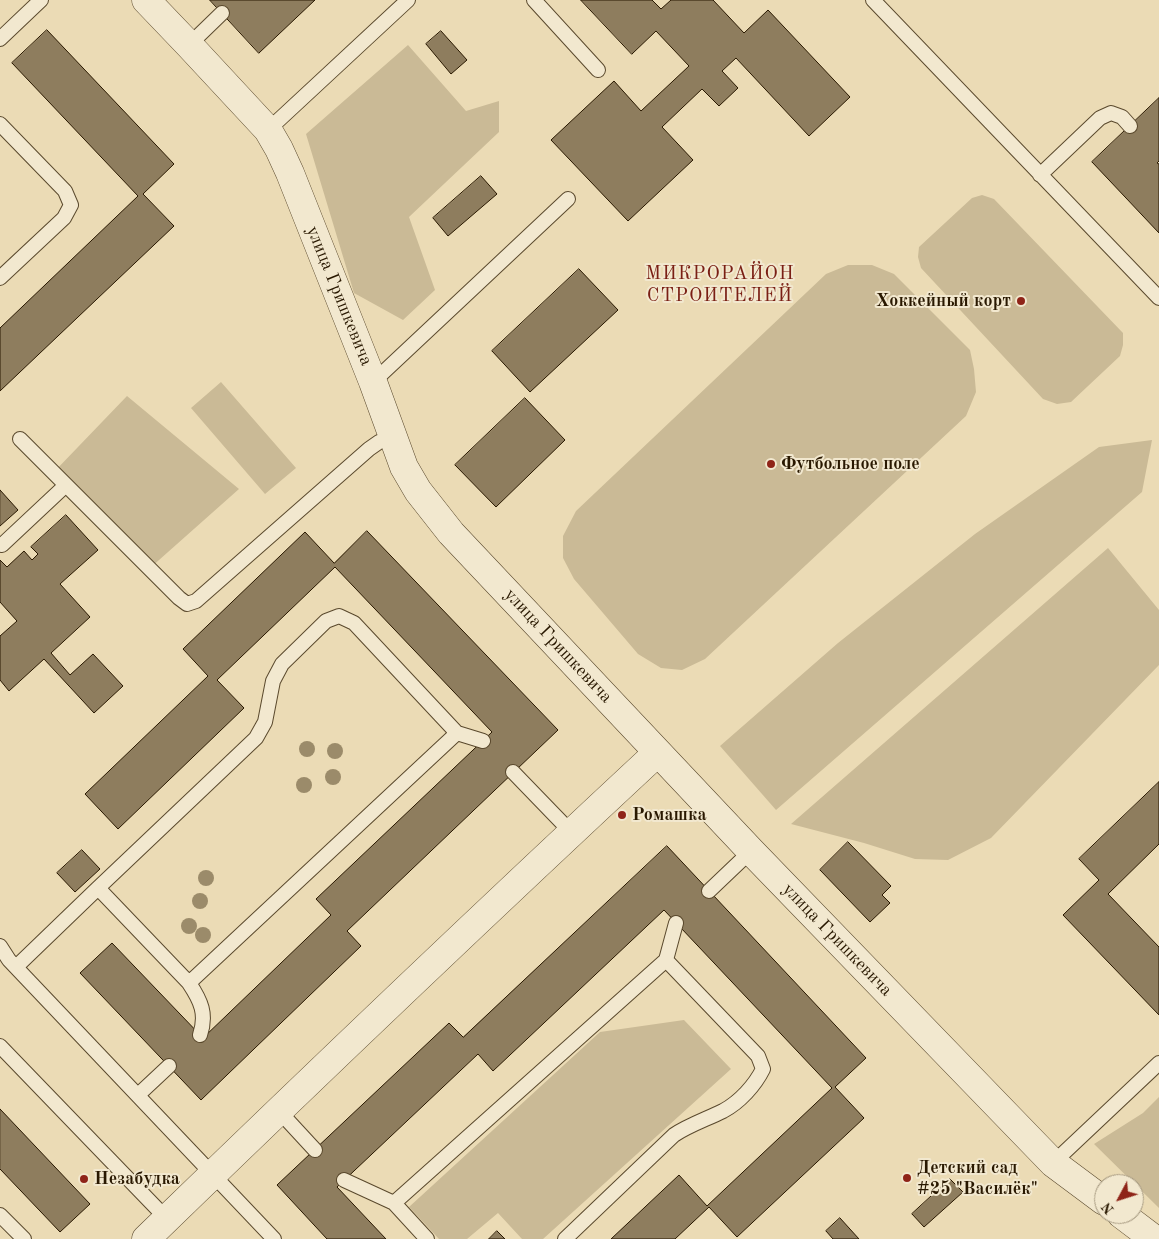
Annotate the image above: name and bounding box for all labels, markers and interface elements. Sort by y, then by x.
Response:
street label: улица Гришкевича [301,223,377,369]
district label: МИКРОРАЙОН СТРОИТЕЛЕЙ [644,263,796,307]
place label: Хоккейный корт [876,290,1011,312]
marker: Хоккейный корт [1015,295,1027,307]
place label: Футбольное поле [781,453,920,475]
marker: Футбольное поле [765,458,777,470]
street label: улица Гришкевича [499,584,617,708]
place label: Ромашка [632,804,707,826]
marker: Ромашка [616,809,628,821]
street label: улица Гришкевича [777,879,897,1001]
place label: Детский сад #25 "Василёк" [917,1157,1038,1200]
place label: Незабудка [94,1168,180,1190]
marker: Детский сад #25 "Василёк" [901,1172,913,1184]
marker: Незабудка [78,1173,90,1185]
north arrow [1094,1174,1144,1224]
text: N [1099,1199,1117,1217]

